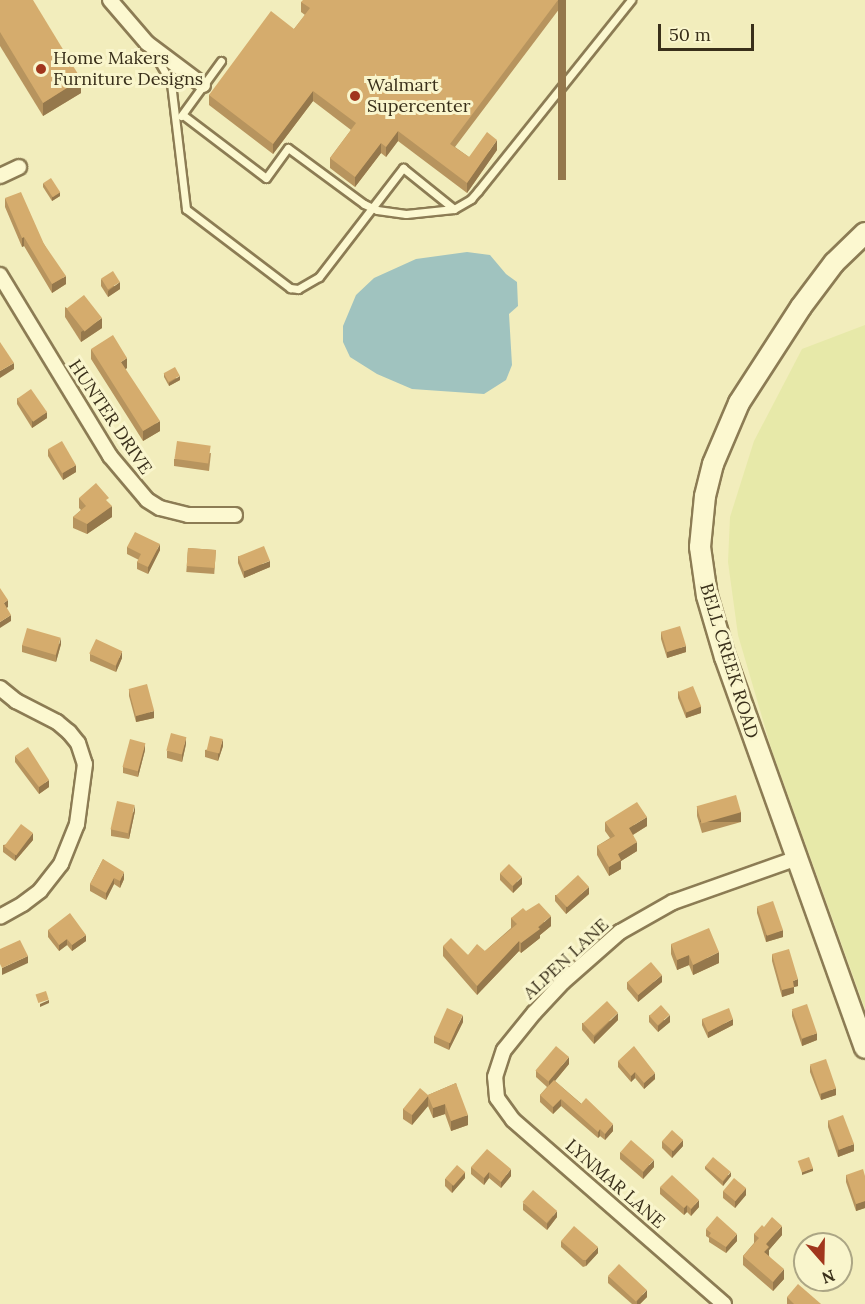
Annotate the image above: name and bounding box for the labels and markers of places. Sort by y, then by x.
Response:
place label: Home Makers Furniture Designs [53,48,203,90]
marker: Home Makers Furniture Designs [34,62,48,76]
place label: Walmart Supercenter [367,75,471,118]
marker: Walmart Supercenter [348,89,362,103]

